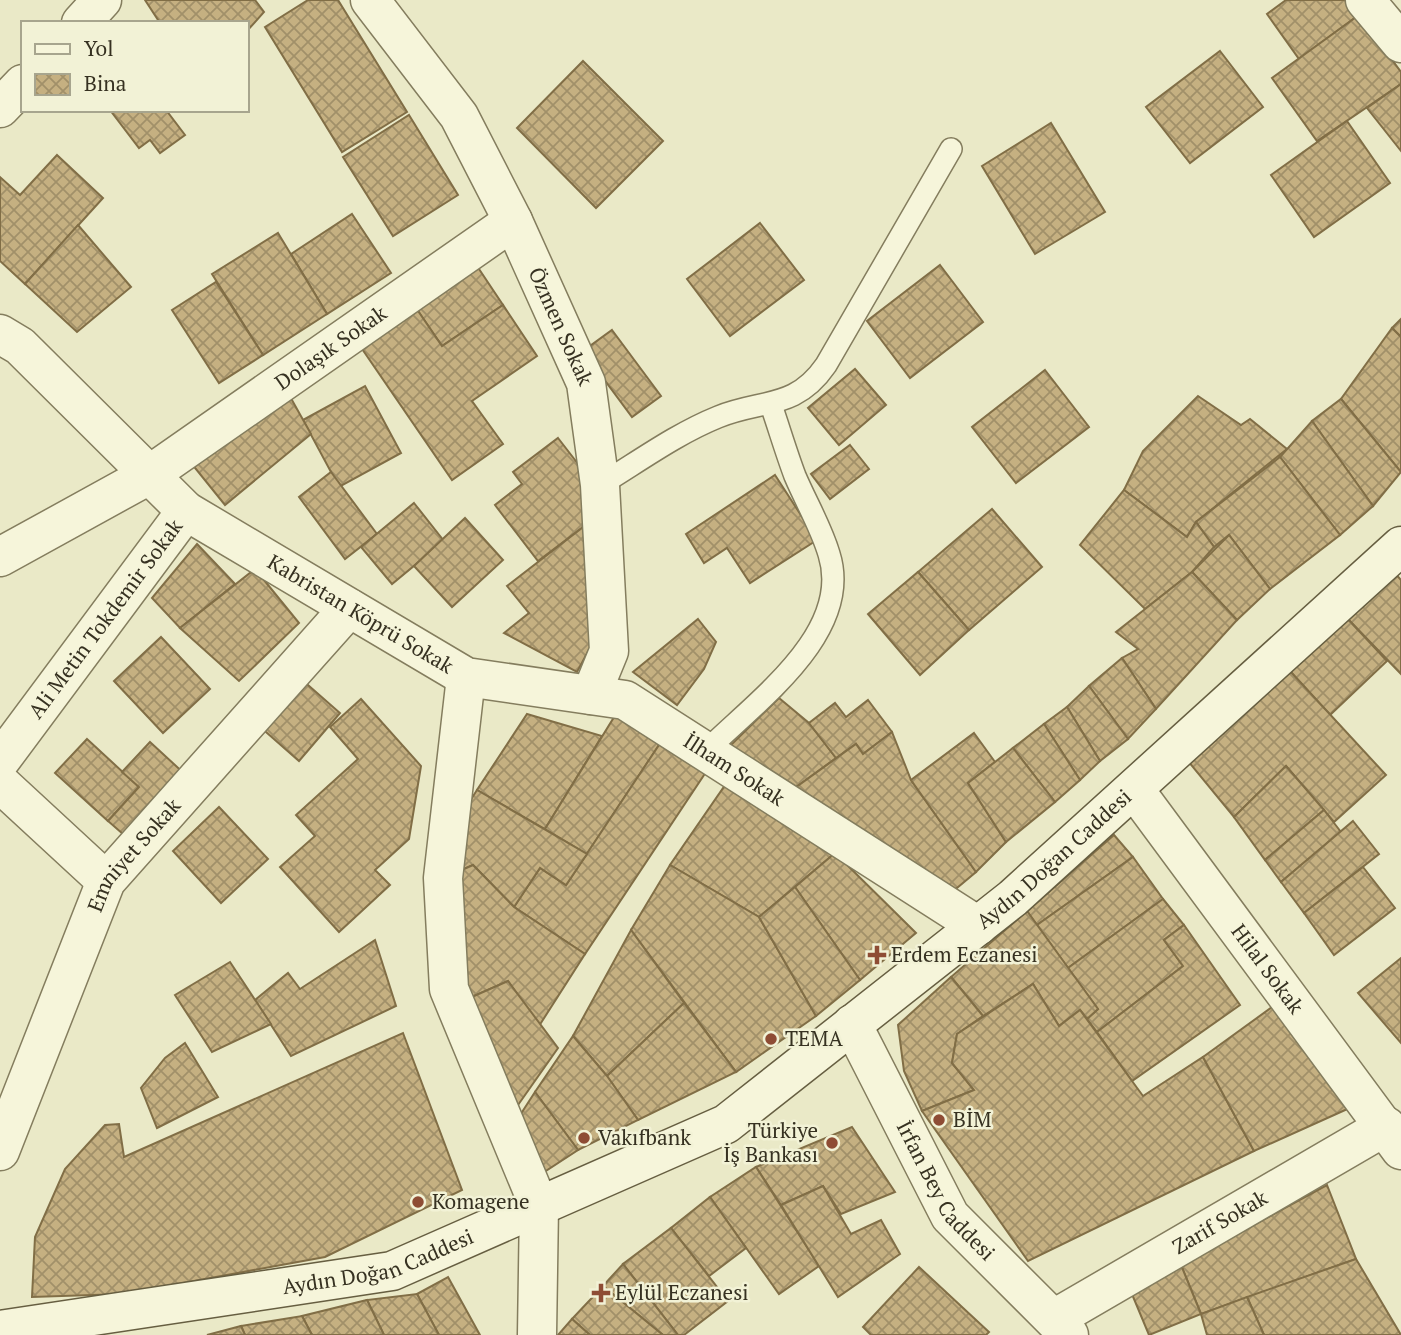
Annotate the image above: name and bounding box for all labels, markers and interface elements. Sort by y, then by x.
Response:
legend [21,21,248,112]
text: Yol [84,34,114,62]
text: Bina [84,69,127,97]
street label: Özmen Sokak [523,262,600,390]
street label: Dolaşık Sokak [269,298,392,396]
street label: Ali Metin Tokdemir Sokak [21,513,188,724]
street label: Kabristan Köprü Sokak [263,547,459,680]
street label: İlham Sokak [679,726,791,812]
street label: Aydın Doğan Caddesi [970,782,1137,935]
street label: Emniyet Sokak [80,792,186,916]
street label: Hilal Sokak [1225,918,1311,1019]
place label: Erdem Eczanesi [891,940,1038,968]
marker: Erdem Eczanesi [869,947,885,963]
place label: TEMA [785,1024,843,1052]
marker: TEMA [763,1031,779,1047]
place label: BİM [953,1105,992,1133]
marker: BİM [931,1112,947,1128]
place label: Türkiye İş Bankası [723,1116,818,1168]
street label: İrfan Bey Caddesi [891,1116,1002,1266]
place label: Vakıfbank [598,1123,691,1151]
marker: Vakıfbank [576,1130,592,1146]
marker: Türkiye İş Bankası [824,1135,840,1151]
street label: Zarif Sokak [1167,1183,1272,1260]
place label: Komagene [432,1187,530,1215]
marker: Komagene [410,1194,426,1210]
street label: Aydın Doğan Caddesi [280,1222,478,1300]
place label: Eylül Eczanesi [615,1278,749,1306]
marker: Eylül Eczanesi [593,1285,609,1301]

